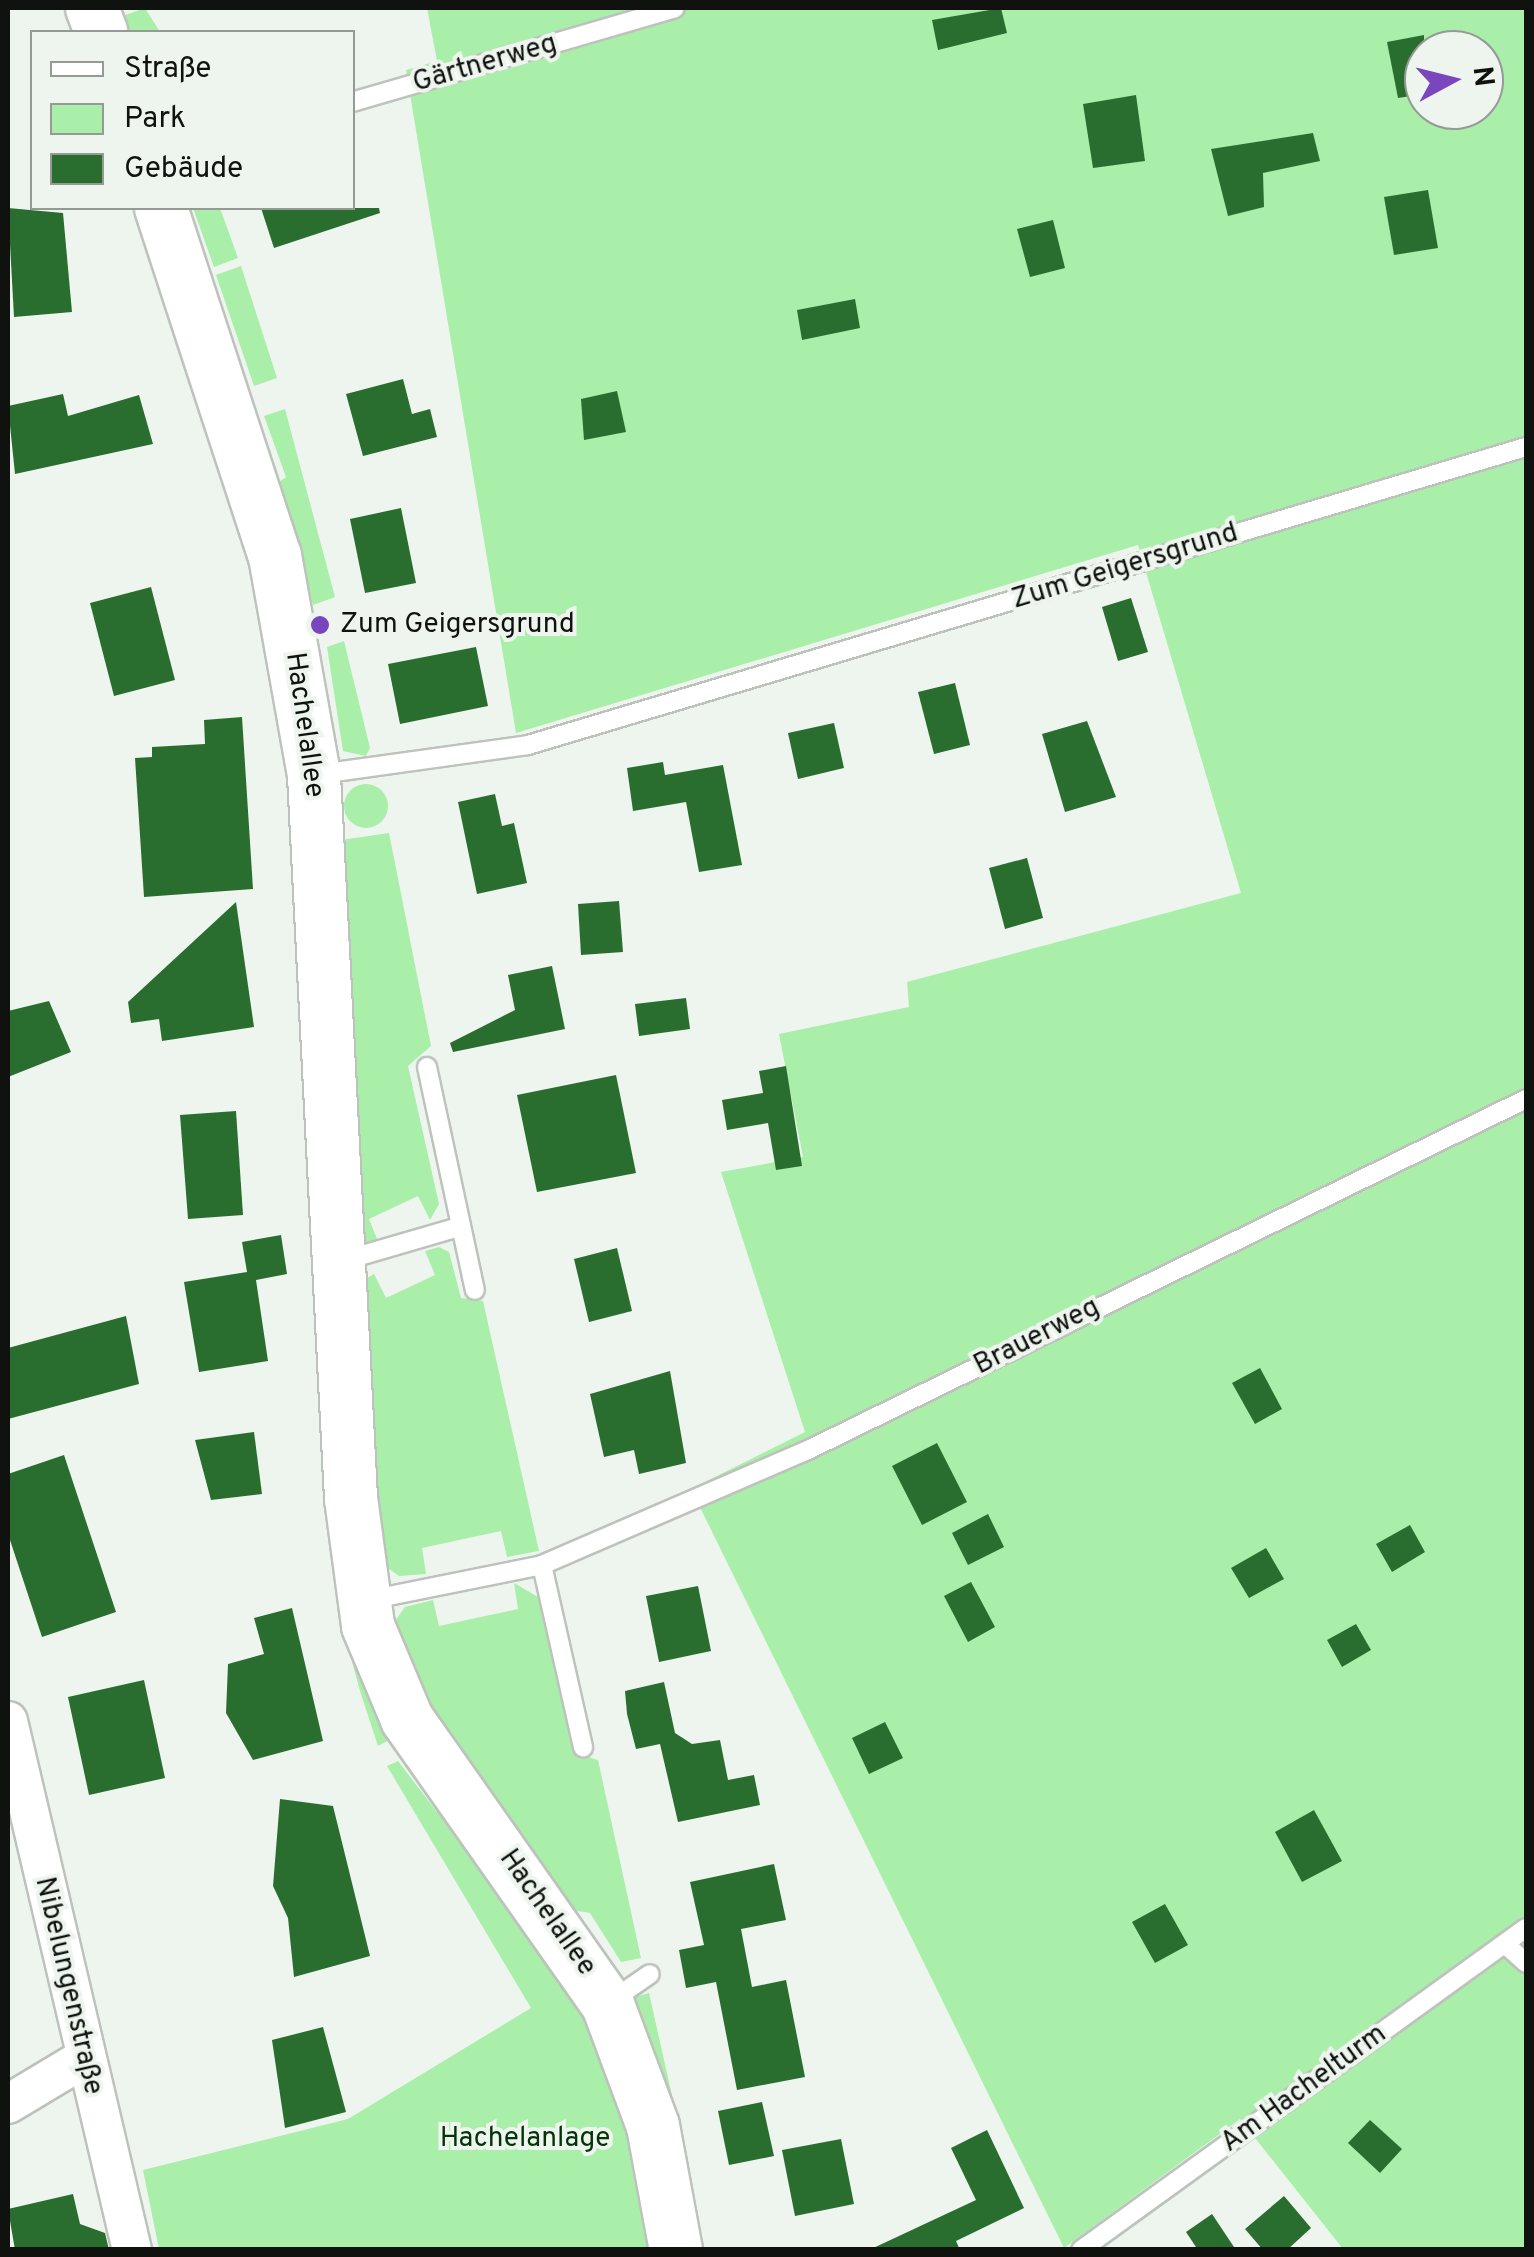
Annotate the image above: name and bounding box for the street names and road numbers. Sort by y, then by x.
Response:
street label: Gärtnerweg [409,27,561,101]
street label: Zum Geigersgrund [1008,517,1242,617]
street label: Hachelallee [277,650,331,800]
street label: Brauerweg [969,1291,1105,1383]
street label: Hachelallee [491,1843,603,1983]
street label: Nibelungenstraße [27,1874,109,2098]
street label: Am Hachelturm [1215,2018,1393,2160]

